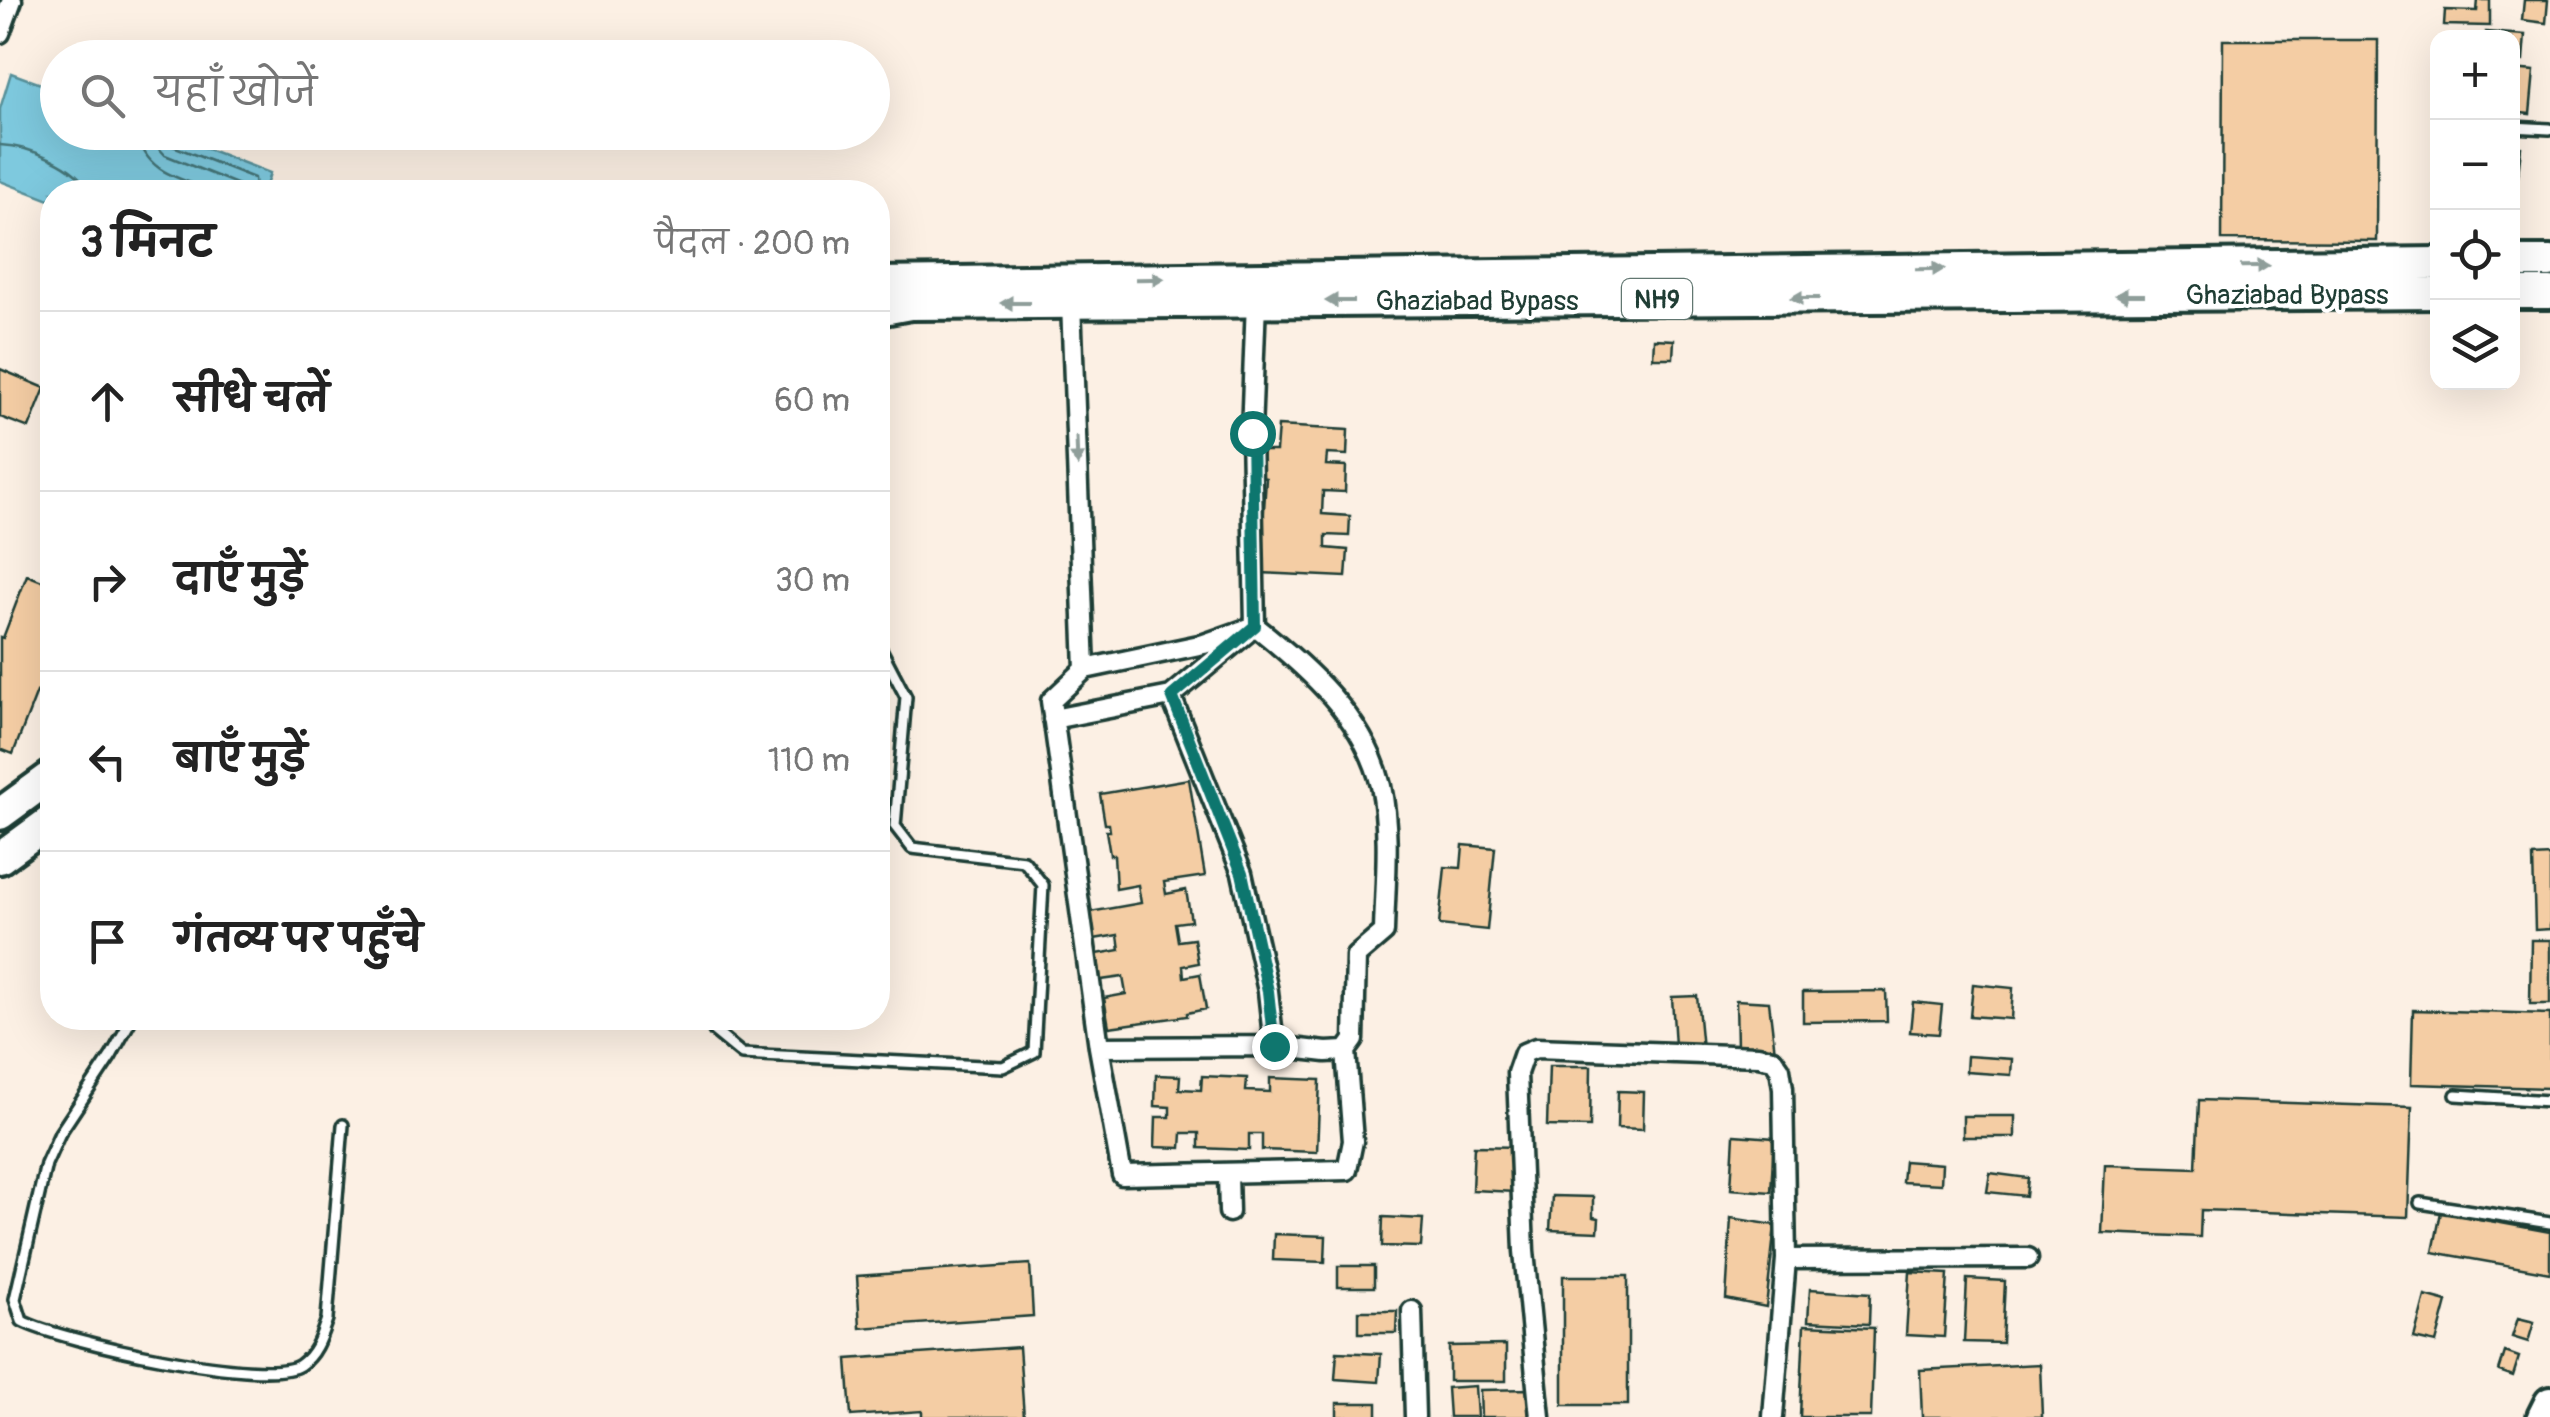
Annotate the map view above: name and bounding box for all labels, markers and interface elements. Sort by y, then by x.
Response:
map controls [2430,30,2520,390]
button: + [2430,30,2520,120]
search box [40,40,890,150]
icon: search [75,68,130,123]
text: यहाँ खोजें [155,69,317,117]
button: − [2430,120,2520,210]
button: locate [2430,210,2520,300]
text: 3 मिनट [80,217,214,269]
text: पैदल · 200 m [655,224,850,264]
one-way arrow [2239,257,2271,273]
one-way arrow [1914,261,1946,277]
one-way arrow [1134,271,1166,287]
street label: Ghaziabad Bypass [2186,278,2389,313]
road number: NH9 [1622,279,1692,319]
street label: Ghaziabad Bypass [1376,284,1579,319]
one-way arrow [2114,288,2146,304]
one-way arrow [1789,290,1821,306]
one-way arrow [1324,293,1356,309]
one-way arrow [999,295,1031,311]
button: layers [2430,300,2520,390]
icon: ahead [80,374,135,429]
text: सीधे चलें [175,375,329,423]
text: 60 m [774,381,850,421]
route start [1230,411,1276,457]
one-way arrow [1069,435,1085,467]
icon: right [80,554,135,609]
text: दाएँ मुड़ें [175,555,306,603]
text: 30 m [775,561,850,601]
icon: left [80,734,135,789]
text: बाएँ मुड़ें [175,735,307,783]
text: 110 m [768,741,850,781]
icon: arrive [80,914,135,969]
text: गंतव्य पर पहुँचे [175,915,422,963]
route end [1252,1024,1298,1070]

